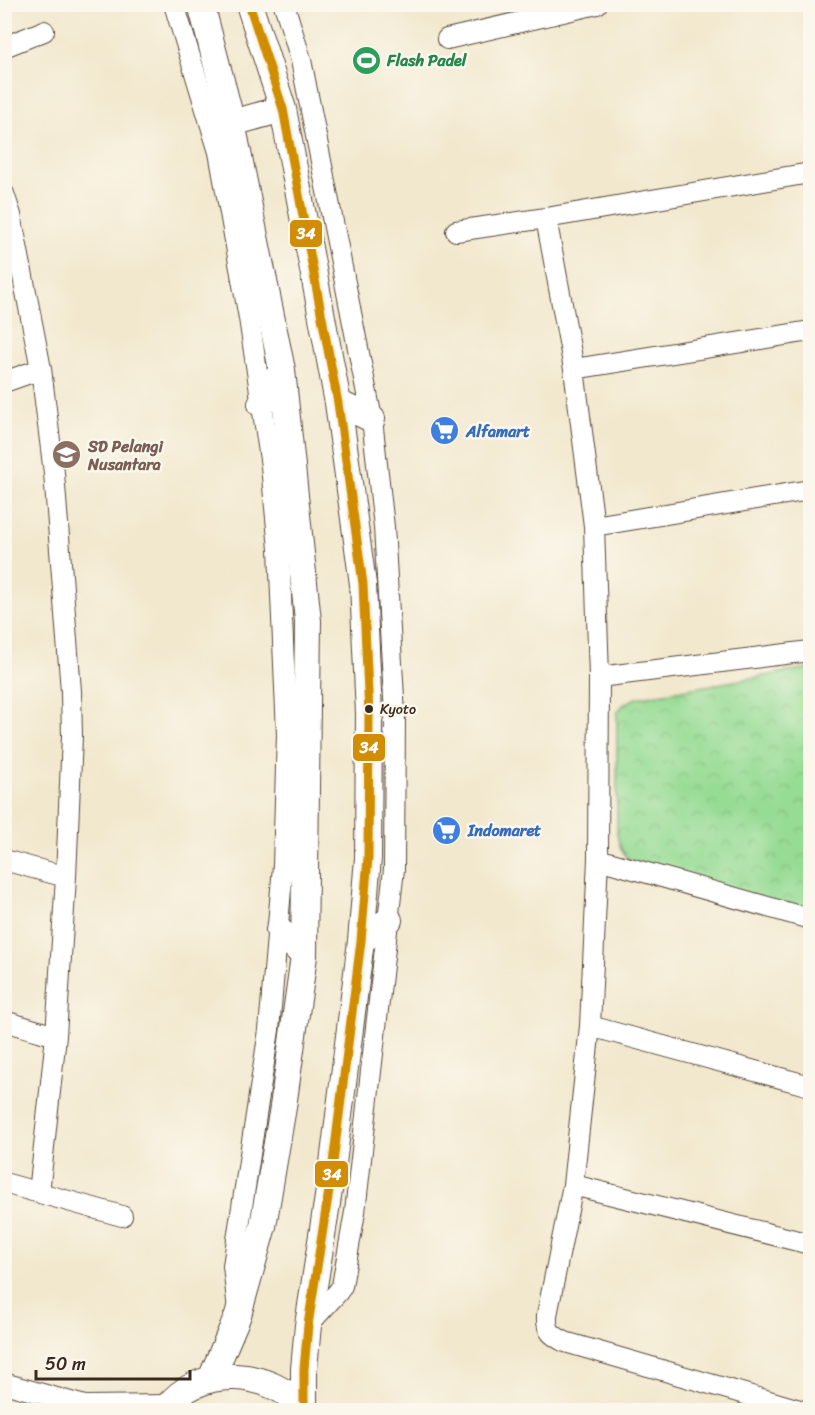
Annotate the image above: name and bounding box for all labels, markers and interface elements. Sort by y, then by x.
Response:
sports icon: Flash Padel [350,44,382,76]
place label: Flash Padel [386,46,468,75]
line badge: 34 [289,219,323,248]
text: 34 [296,219,315,248]
supermarket icon: Alfamart [429,415,461,447]
place label: Alfamart [465,417,530,446]
place label: SD Pelangi Nusantara [87,432,163,479]
school or university icon: SD Pelangi Nusantara [51,439,83,471]
place label: Kyoto [380,697,416,722]
marker: Kyoto [363,703,375,715]
line badge: 34 [352,733,386,762]
text: 34 [359,733,378,762]
supermarket icon: Indomaret [431,814,463,846]
place label: Indomaret [467,816,541,845]
line badge: 34 [314,1160,349,1188]
text: 34 [322,1160,341,1189]
scale bar [36,1343,190,1381]
text: 50 m [45,1348,86,1380]

